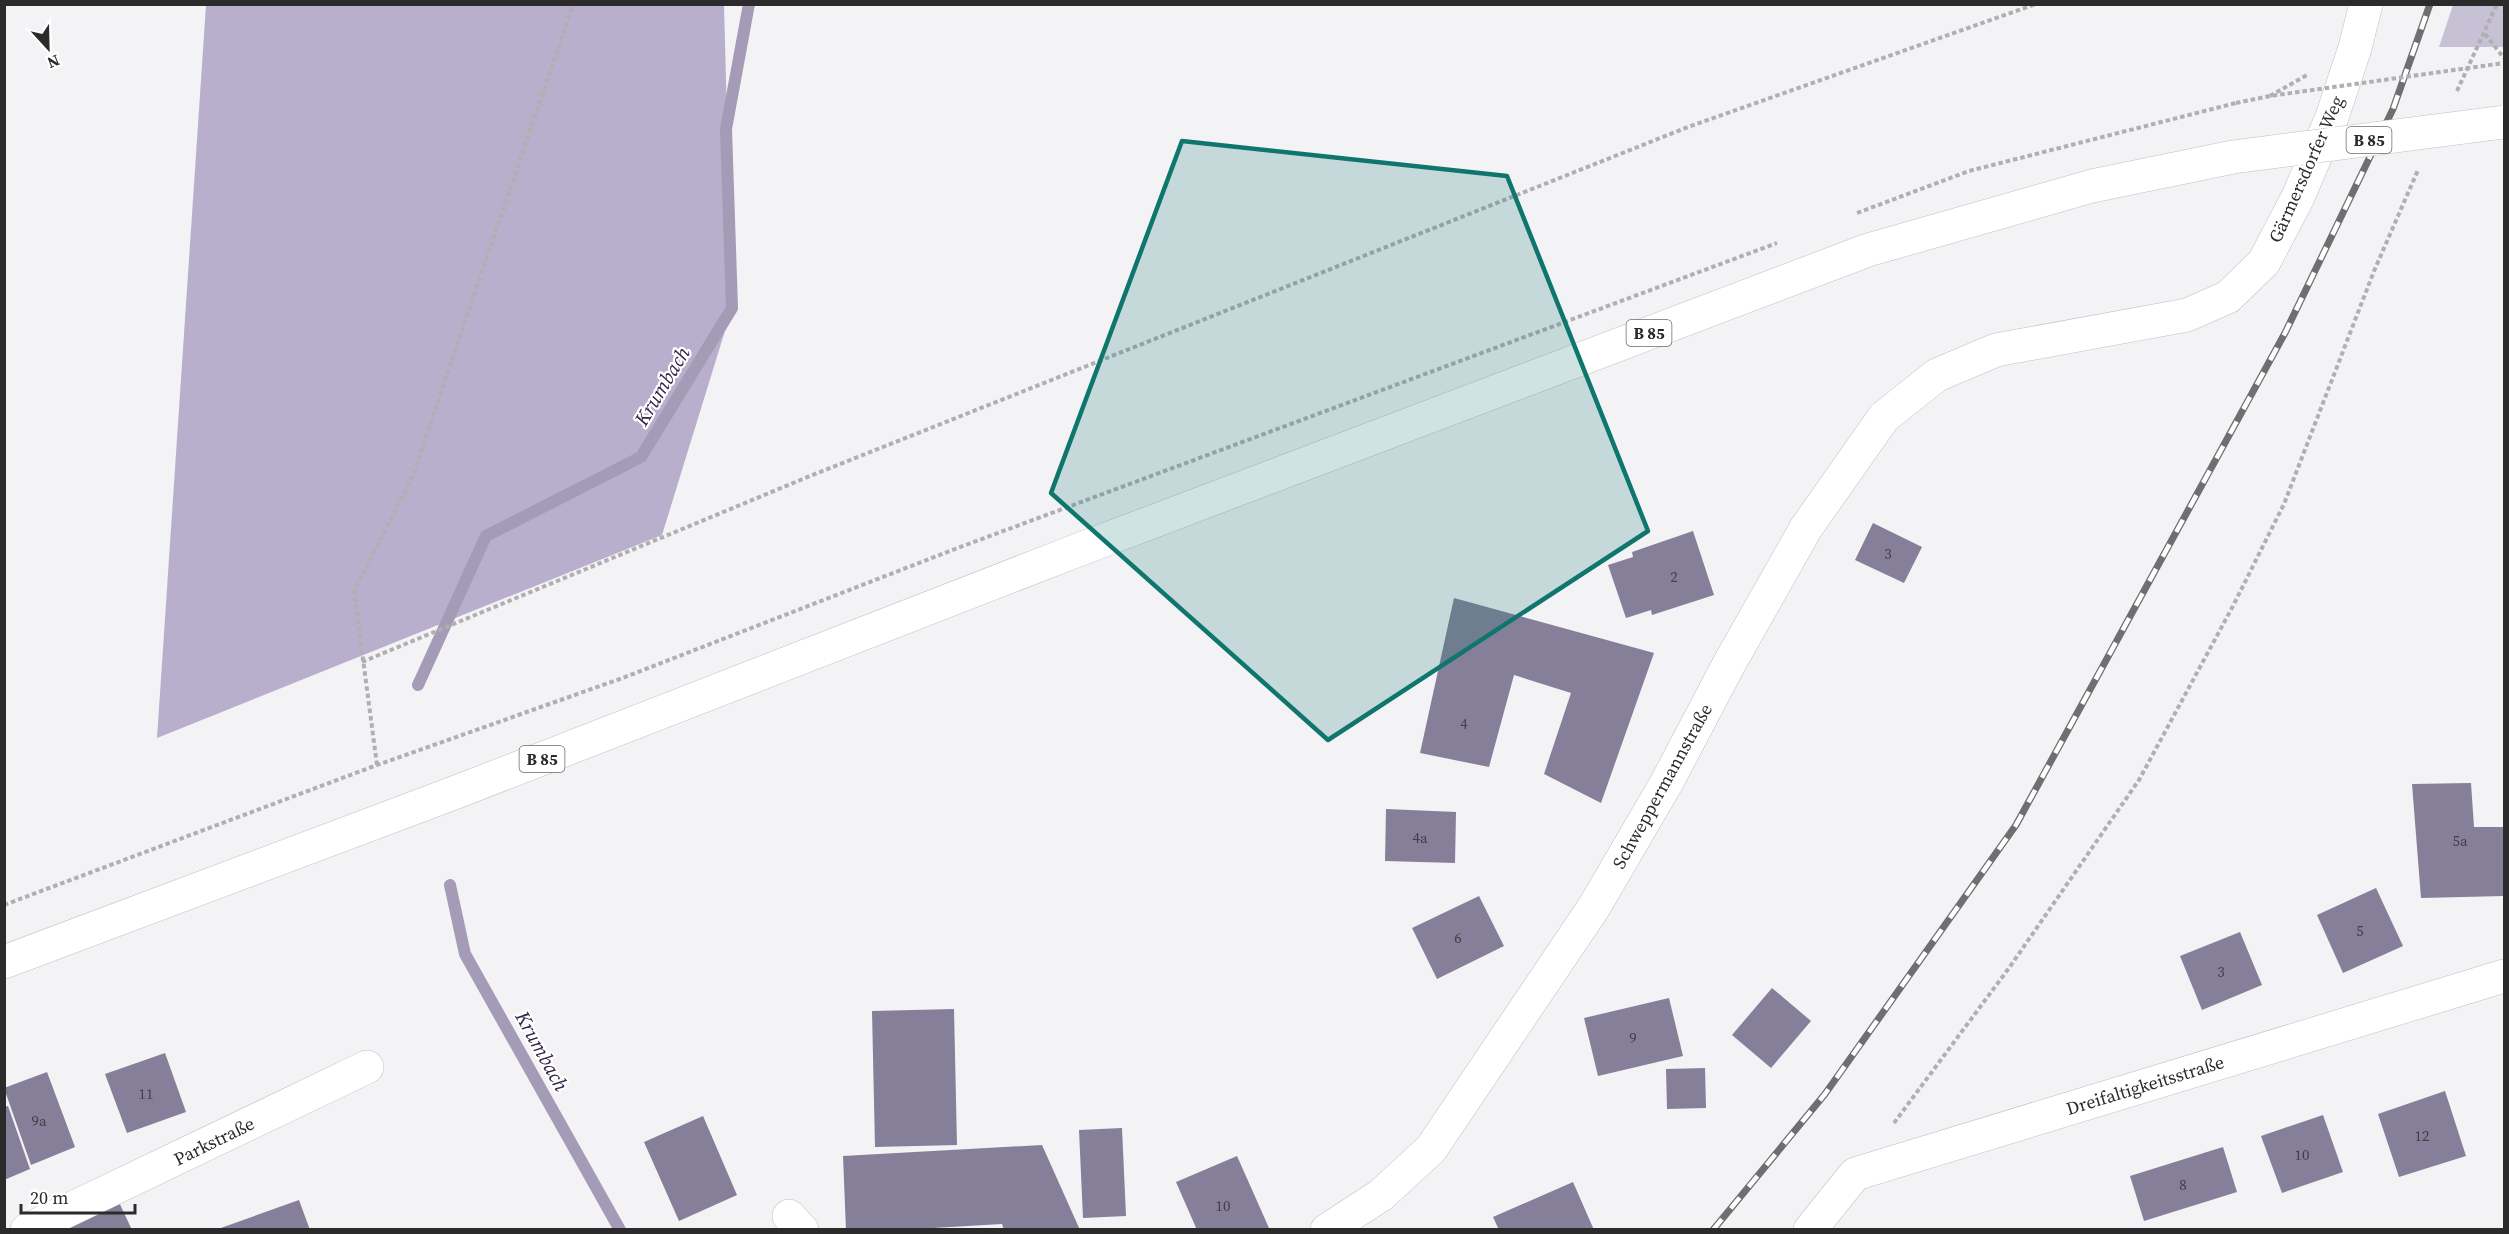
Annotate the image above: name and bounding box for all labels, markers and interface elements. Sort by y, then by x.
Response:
north arrow [18,18,78,78]
text: N [44,50,63,74]
street label: Gärmersdorfer Weg [2262,92,2350,246]
road number: B 85 [2346,127,2392,153]
road number: B 85 [1626,320,1672,346]
water label: Krumbach [627,341,697,432]
house number: 3 [1884,543,1892,564]
house number: 2 [1670,566,1678,587]
street label: Schweppermannstraße [1606,699,1718,873]
house number: 4 [1460,713,1468,734]
road number: B 85 [520,746,564,772]
house number: 4a [1412,827,1428,848]
house number: 5a [2452,830,2468,851]
house number: 5 [2356,920,2364,941]
house number: 6 [1454,927,1462,948]
house number: 3 [2217,961,2225,982]
water label: Krumbach [508,1005,576,1096]
house number: 9 [1629,1027,1637,1048]
street label: Dreifaltigkeitsstraße [2063,1049,2227,1121]
house number: 11 [138,1083,154,1104]
house number: 9a [31,1110,47,1131]
street label: Parkstraße [169,1111,259,1171]
house number: 12 [2414,1125,2430,1146]
house number: 10 [2294,1144,2310,1165]
house number: 8 [2179,1174,2187,1195]
scale bar [21,1177,135,1215]
text: 20 m [30,1185,68,1210]
house number: 10 [1215,1195,1231,1216]

